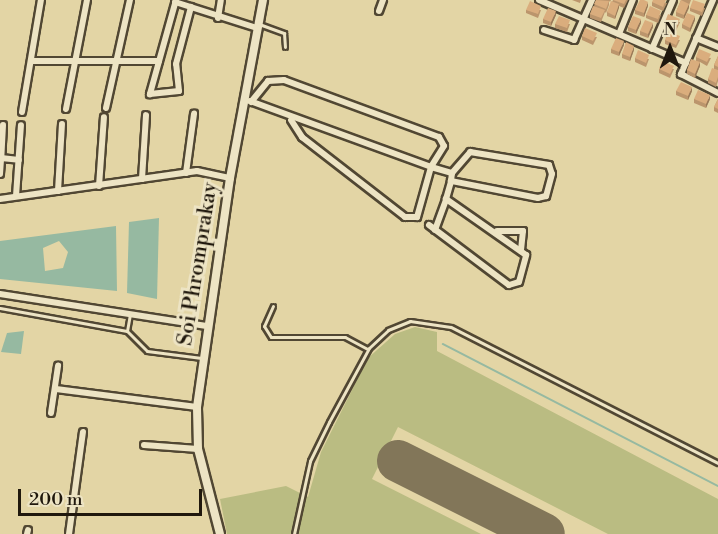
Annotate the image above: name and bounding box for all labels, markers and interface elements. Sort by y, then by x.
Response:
north arrow [640,18,700,78]
text: N [664,20,676,40]
street label: Soi Phromprakay [173,181,223,347]
scale bar [21,477,206,515]
text: 200 m [29,488,83,511]

